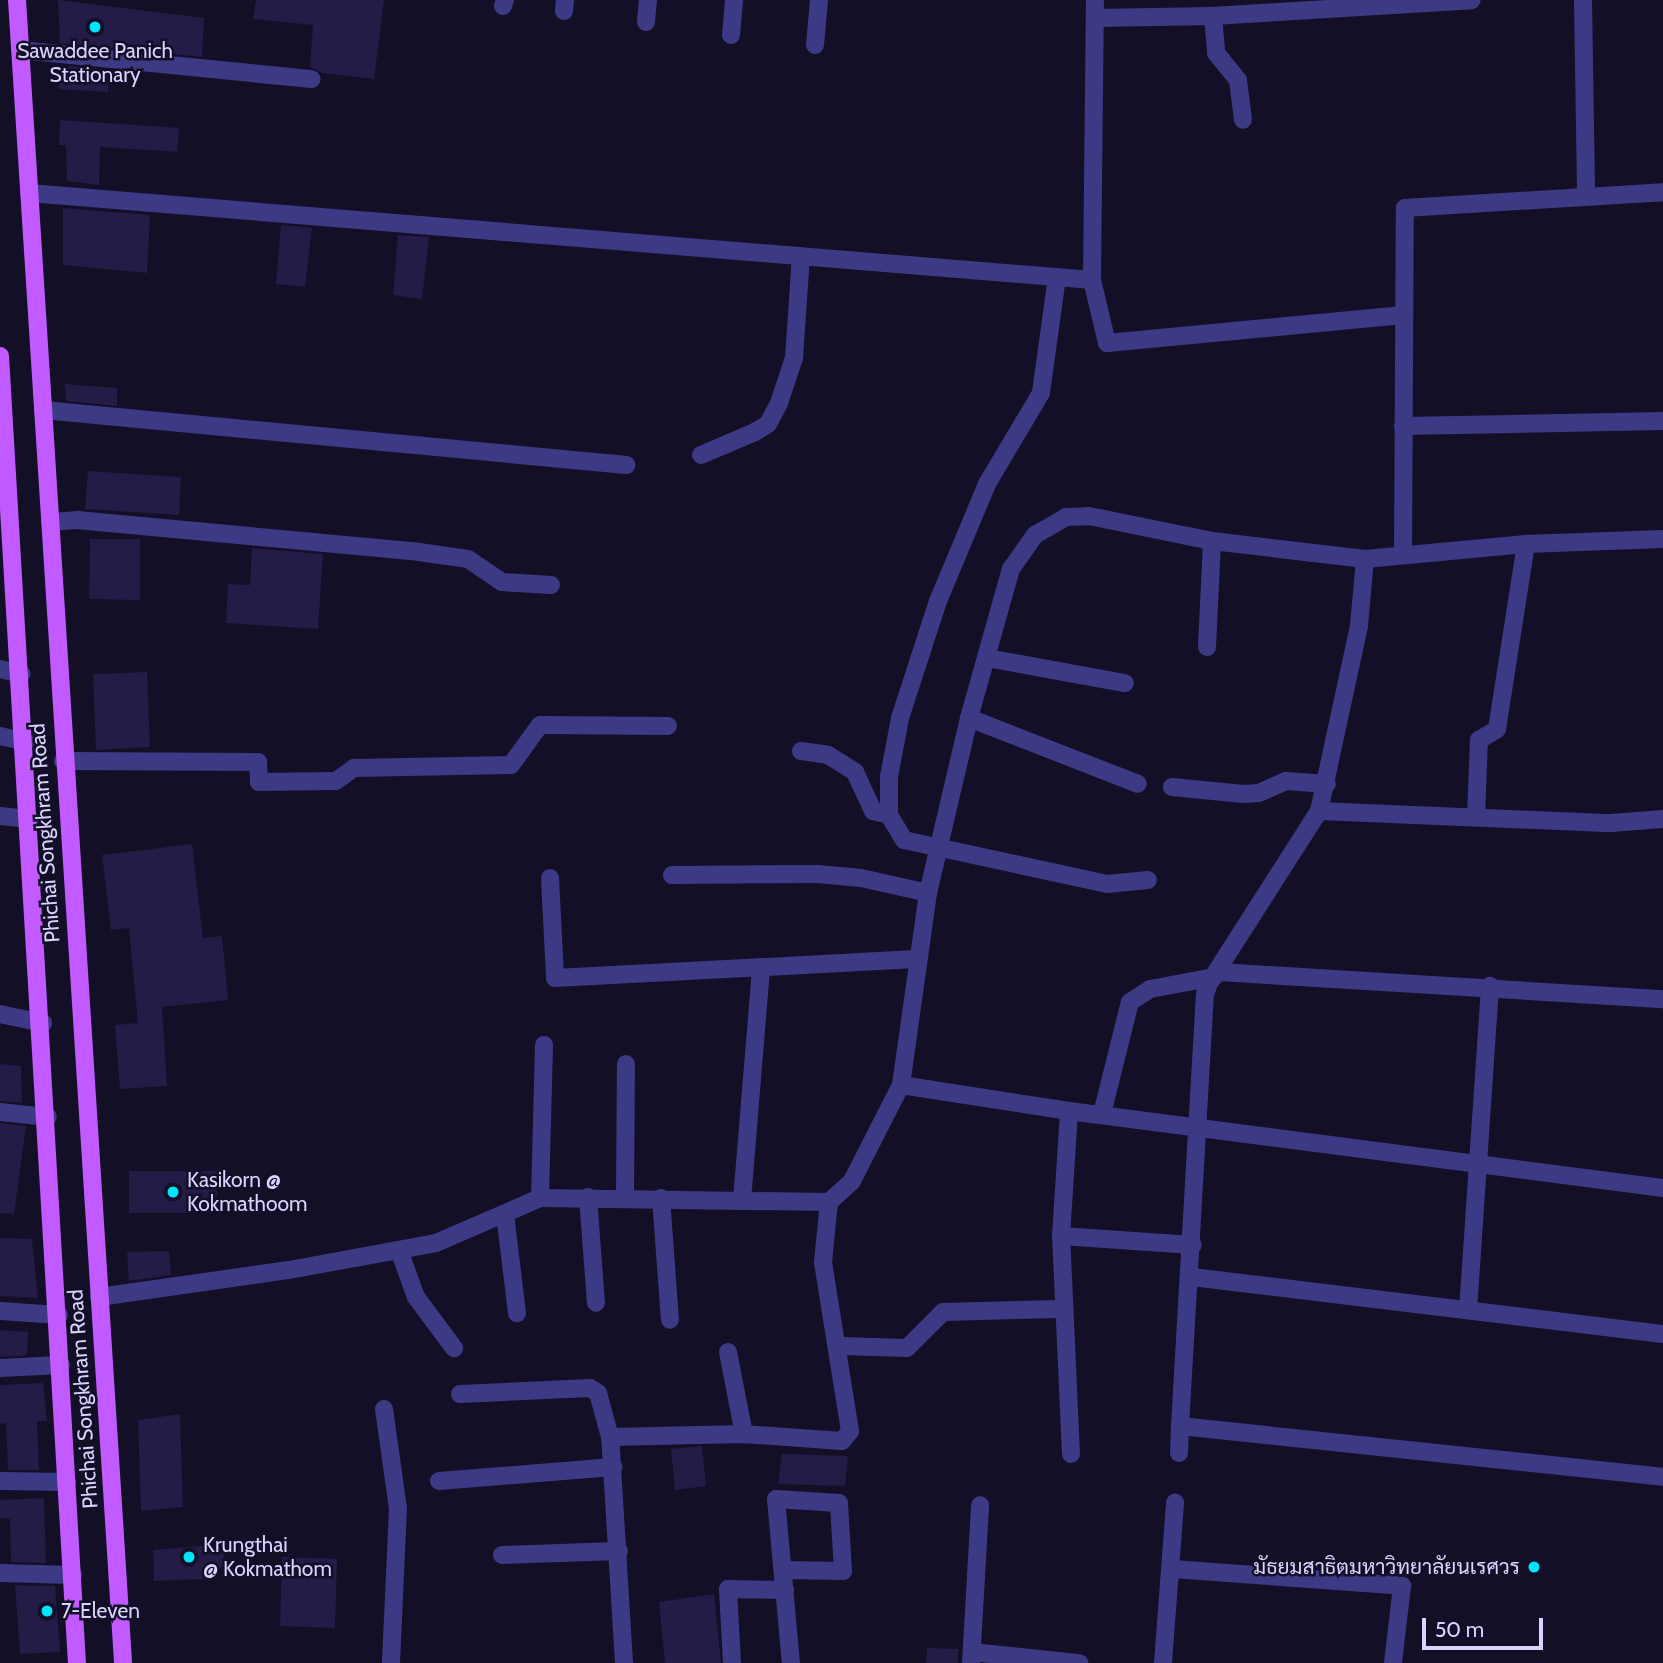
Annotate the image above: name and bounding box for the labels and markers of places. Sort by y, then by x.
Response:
marker: Sawaddee Panich Stationary [87,19,103,35]
place label: Sawaddee Panich Stationary [17,38,173,88]
place label: Kasikorn @ Kokmathoom [187,1167,307,1217]
marker: Kasikorn @ Kokmathoom [165,1184,181,1200]
place label: Krungthai @ Kokmathom [203,1532,332,1582]
marker: Krungthai @ Kokmathom [181,1549,197,1565]
place label: มัธยมสาธิตมหาวิทยาลัยนเรศวร [1253,1554,1520,1580]
marker: มัธยมสาธิตมหาวิทยาลัยนเรศวร [1526,1559,1542,1575]
place label: 7-Eleven [61,1598,140,1624]
marker: 7-Eleven [39,1603,55,1619]

